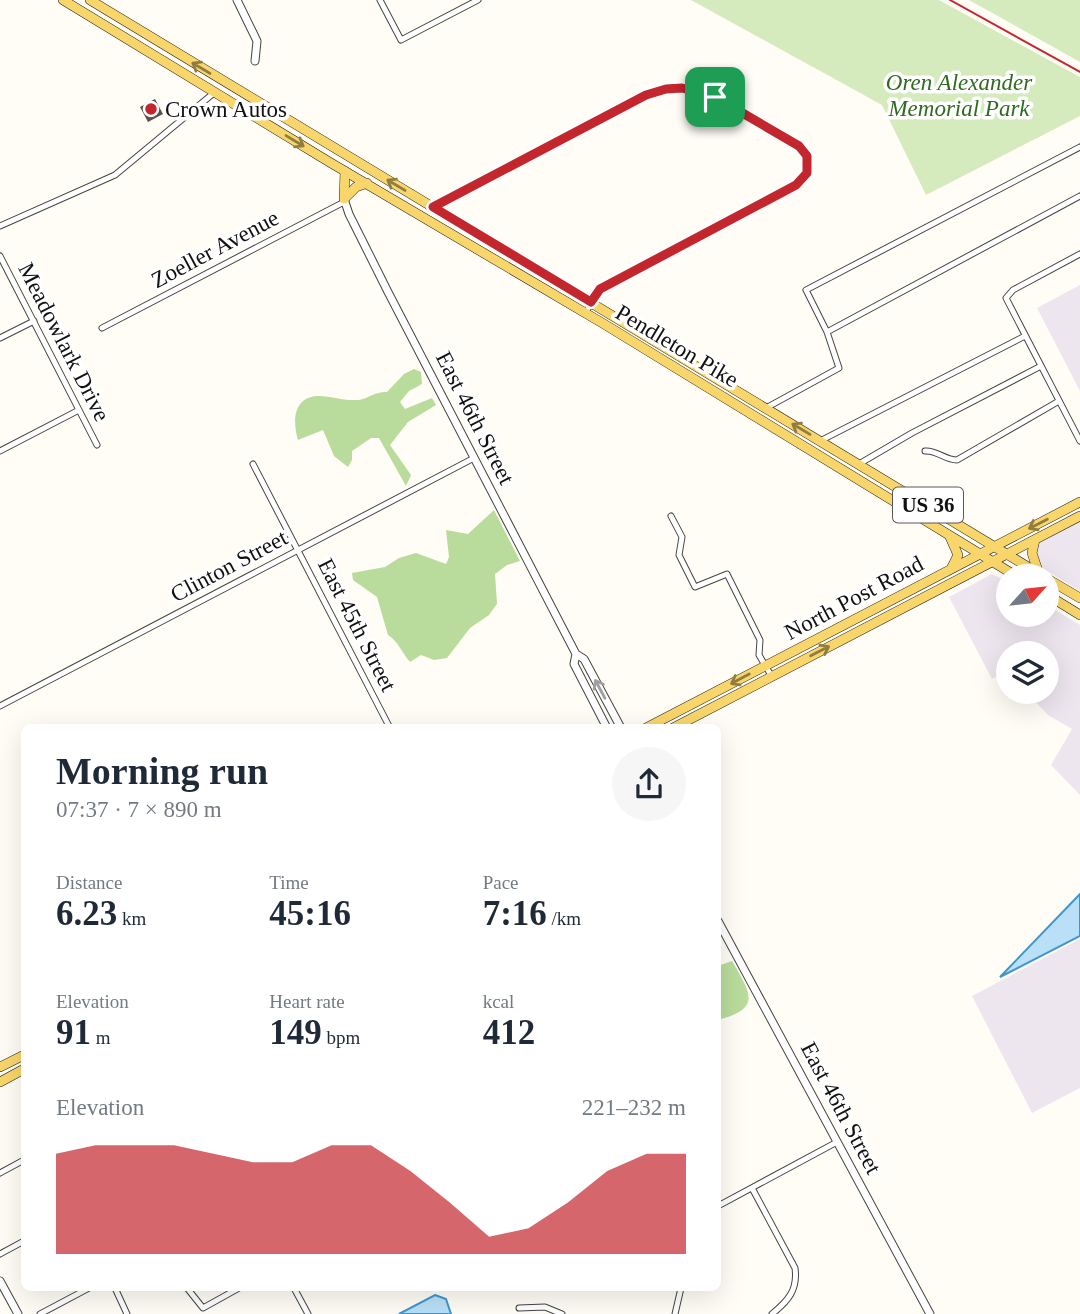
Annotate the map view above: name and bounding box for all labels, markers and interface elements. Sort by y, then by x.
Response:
one-way arrow [192,60,212,74]
pin [685,67,745,127]
park label: Oren Alexander Memorial Park [886,70,1033,121]
icon: arrive [696,78,734,116]
place label: Crown Autos [165,97,287,122]
marker: Crown Autos [143,101,159,117]
one-way arrow [285,134,305,148]
one-way arrow [387,178,407,192]
street label: Zoeller Avenue [147,205,283,293]
street label: Meadowlark Drive [13,259,115,425]
street label: Pendleton Pike [611,300,743,392]
street label: East 46th Street [431,347,519,489]
one-way arrow [791,422,811,436]
road number: US 36 [893,488,963,522]
one-way arrow [1028,518,1049,532]
street label: Clinton Street [166,525,292,607]
street label: North Post Road [780,551,928,645]
street label: East 45th Street [313,554,401,696]
north arrow [996,564,1059,626]
map controls [996,564,1059,704]
button: layers [996,641,1059,704]
one-way arrow [810,644,830,658]
one-way arrow [730,673,751,687]
one-way arrow [593,679,606,700]
button: share [612,747,686,821]
text: Morning run [56,750,268,792]
text: 07:37 · 7 × 890 m [56,797,222,822]
text: Distance [56,872,122,893]
text: Time [269,872,309,893]
text: Pace [483,872,519,893]
text: 6.23 [56,894,117,933]
text: 45:16 [269,894,351,933]
text: 7:16 [483,894,547,933]
text: km [117,908,146,929]
text: /km [547,908,581,929]
text: Elevation [56,991,129,1012]
text: Heart rate [269,991,345,1012]
text: kcal [483,991,514,1012]
text: 91 [56,1013,91,1052]
text: 149 [269,1013,322,1052]
text: 412 [483,1013,535,1052]
text: m [91,1027,111,1048]
text: bpm [322,1027,360,1048]
street label: East 46th Street [796,1038,887,1179]
text: Elevation [56,1095,144,1120]
text: 221–232 m [582,1095,686,1120]

